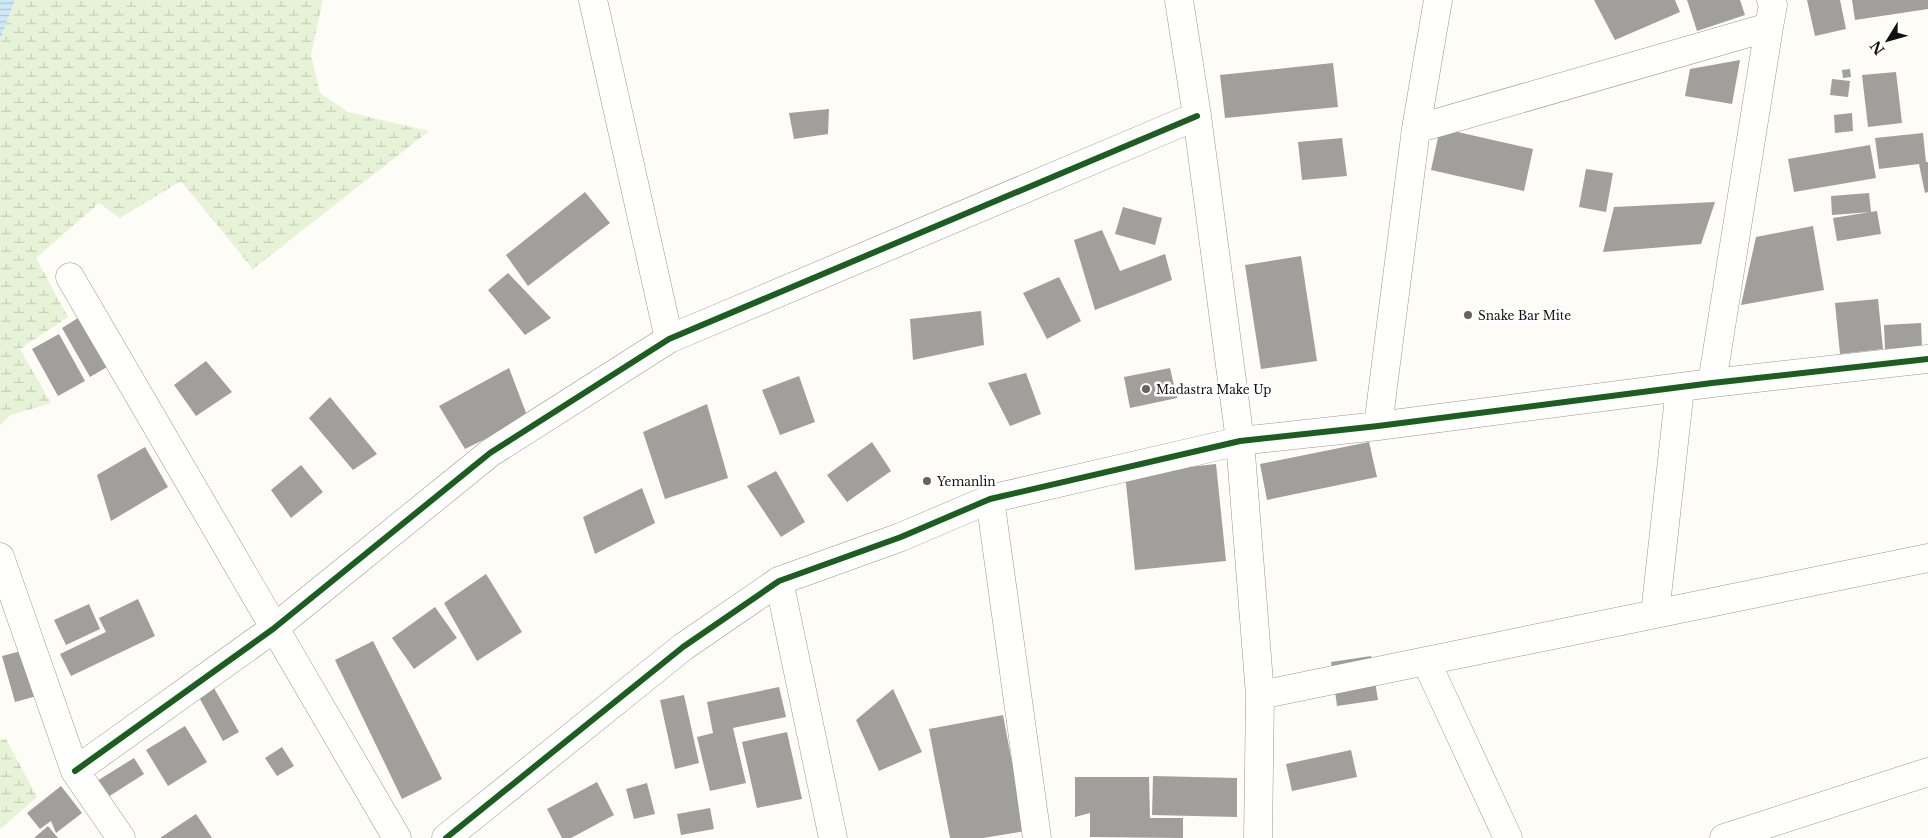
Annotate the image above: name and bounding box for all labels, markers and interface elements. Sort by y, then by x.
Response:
north arrow [1863,15,1913,65]
text: N [1866,37,1889,58]
place label: Snake Bar Mite [1478,308,1571,323]
marker: Snake Bar Mite [1462,309,1474,321]
place label: Madastra Make Up [1156,382,1271,397]
marker: Madastra Make Up [1140,383,1152,395]
place label: Yemanlin [936,474,996,489]
marker: Yemanlin [921,475,933,487]

